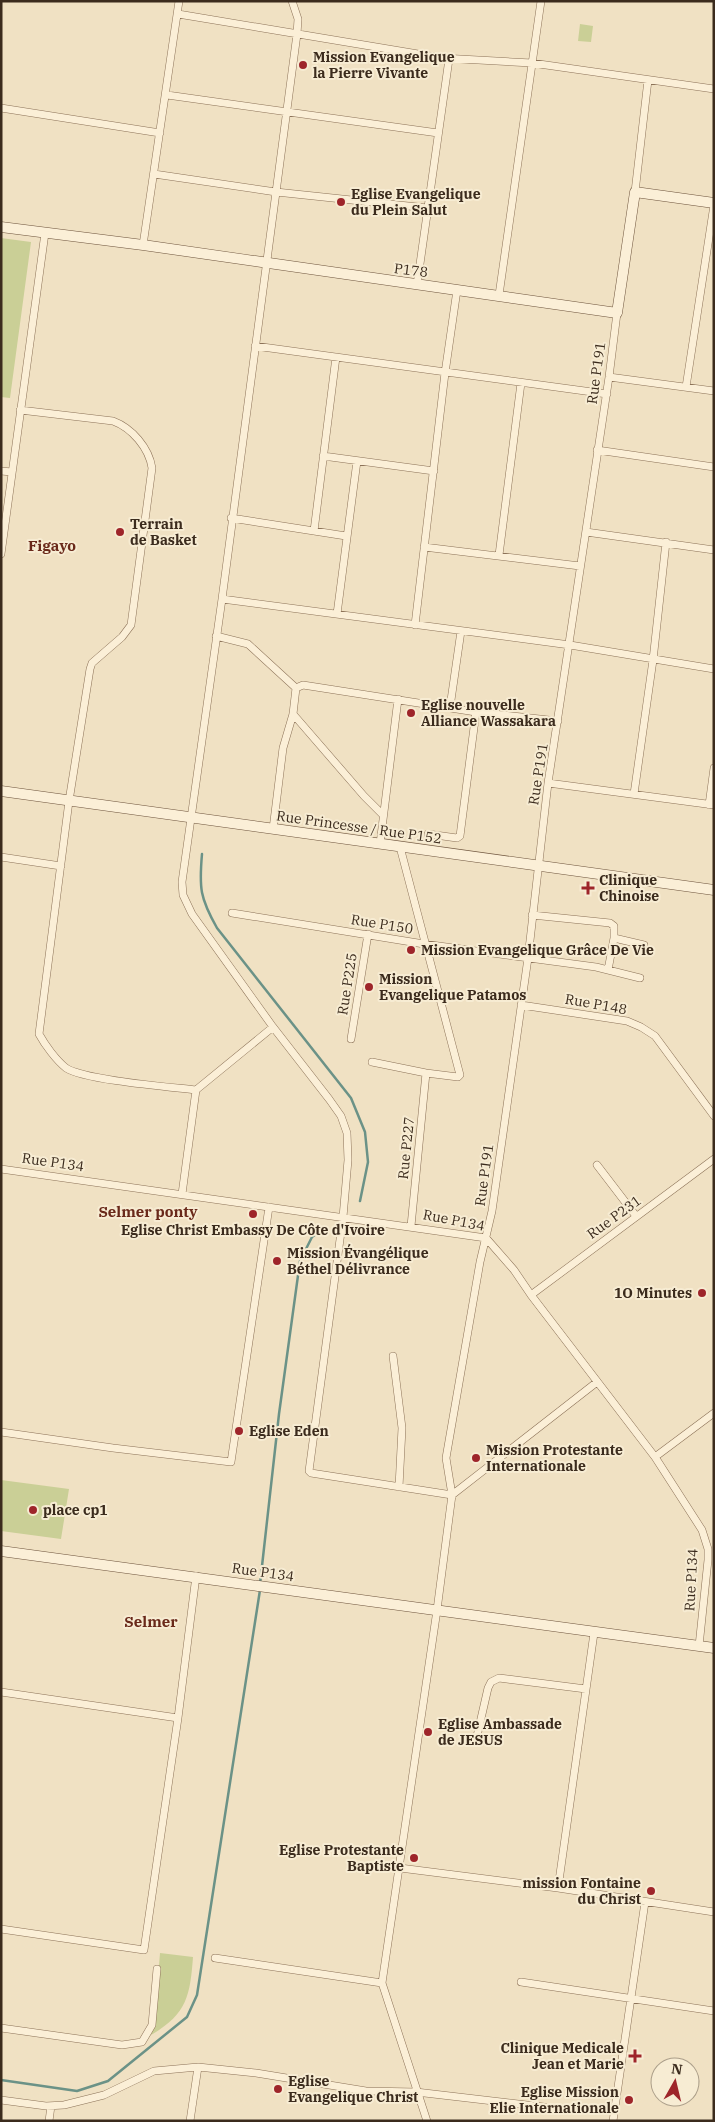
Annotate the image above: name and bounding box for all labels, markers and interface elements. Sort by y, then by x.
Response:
place label: Mission Evangelique la Pierre Vivante [313,48,455,82]
marker: Mission Evangelique la Pierre Vivante [297,59,309,71]
place label: Eglise Evangelique du Plein Salut [351,185,481,219]
marker: Eglise Evangelique du Plein Salut [335,196,347,208]
street label: P178 [393,259,429,281]
street label: Rue P191 [583,341,609,405]
place label: Terrain de Basket [130,515,197,549]
marker: Terrain de Basket [114,526,126,538]
district label: Figayo [28,536,76,555]
place label: Eglise nouvelle Alliance Wassakara [421,696,556,730]
marker: Eglise nouvelle Alliance Wassakara [405,707,417,719]
street label: Rue P191 [524,742,552,806]
street label: Rue Princesse / Rue P152 [275,806,443,848]
place label: Clinique Chinoise [599,871,659,905]
marker: Clinique Chinoise [581,881,595,895]
street label: Rue P150 [350,910,414,938]
place label: Mission Evangelique Grâce De Vie [421,941,654,959]
marker: Mission Evangelique Grâce De Vie [405,944,417,956]
street label: Rue P225 [333,952,361,1016]
place label: Mission Evangelique Patamos [379,970,526,1004]
marker: Mission Evangelique Patamos [363,981,375,993]
street label: Rue P148 [564,990,628,1018]
street label: Rue P227 [394,1116,418,1180]
street label: Rue P191 [471,1143,497,1207]
street label: Rue P134 [21,1149,85,1175]
street label: Rue P231 [583,1191,645,1243]
district label: Selmer ponty [98,1202,198,1221]
street label: Rue P134 [421,1205,487,1235]
marker: Eglise Christ Embassy De Côte d'Ivoire [247,1208,259,1220]
place label: Eglise Christ Embassy De Côte d'Ivoire [121,1221,385,1239]
place label: Mission Évangélique Béthel Délivrance [287,1243,429,1278]
marker: Mission Évangélique Béthel Délivrance [271,1255,283,1267]
place label: 1O Minutes [614,1284,692,1302]
marker: 1O Minutes [696,1287,708,1299]
place label: Eglise Eden [249,1422,329,1440]
marker: Eglise Eden [233,1425,245,1437]
place label: Mission Protestante Internationale [486,1441,623,1475]
marker: Mission Protestante Internationale [470,1452,482,1464]
place label: place cp1 [43,1501,108,1519]
marker: place cp1 [27,1504,39,1516]
street label: Rue P134 [680,1548,702,1612]
street label: Rue P134 [231,1559,295,1585]
district label: Selmer [124,1612,178,1631]
place label: Eglise Ambassade de JESUS [438,1715,562,1749]
marker: Eglise Ambassade de JESUS [422,1726,434,1738]
place label: Eglise Protestante Baptiste [279,1841,404,1875]
marker: Eglise Protestante Baptiste [408,1852,420,1864]
place label: mission Fontaine du Christ [522,1874,641,1908]
marker: mission Fontaine du Christ [645,1885,657,1897]
place label: Clinique Medicale Jean et Marie [500,2039,624,2073]
marker: Clinique Medicale Jean et Marie [628,2049,642,2063]
north arrow [650,2057,700,2107]
text: N [670,2059,684,2079]
place label: Eglise Evangelique Christ [288,2072,418,2106]
marker: Eglise Evangelique Christ [272,2083,284,2095]
place label: Eglise Mission Elie Internationale [489,2083,619,2117]
marker: Eglise Mission Elie Internationale [623,2094,635,2106]

